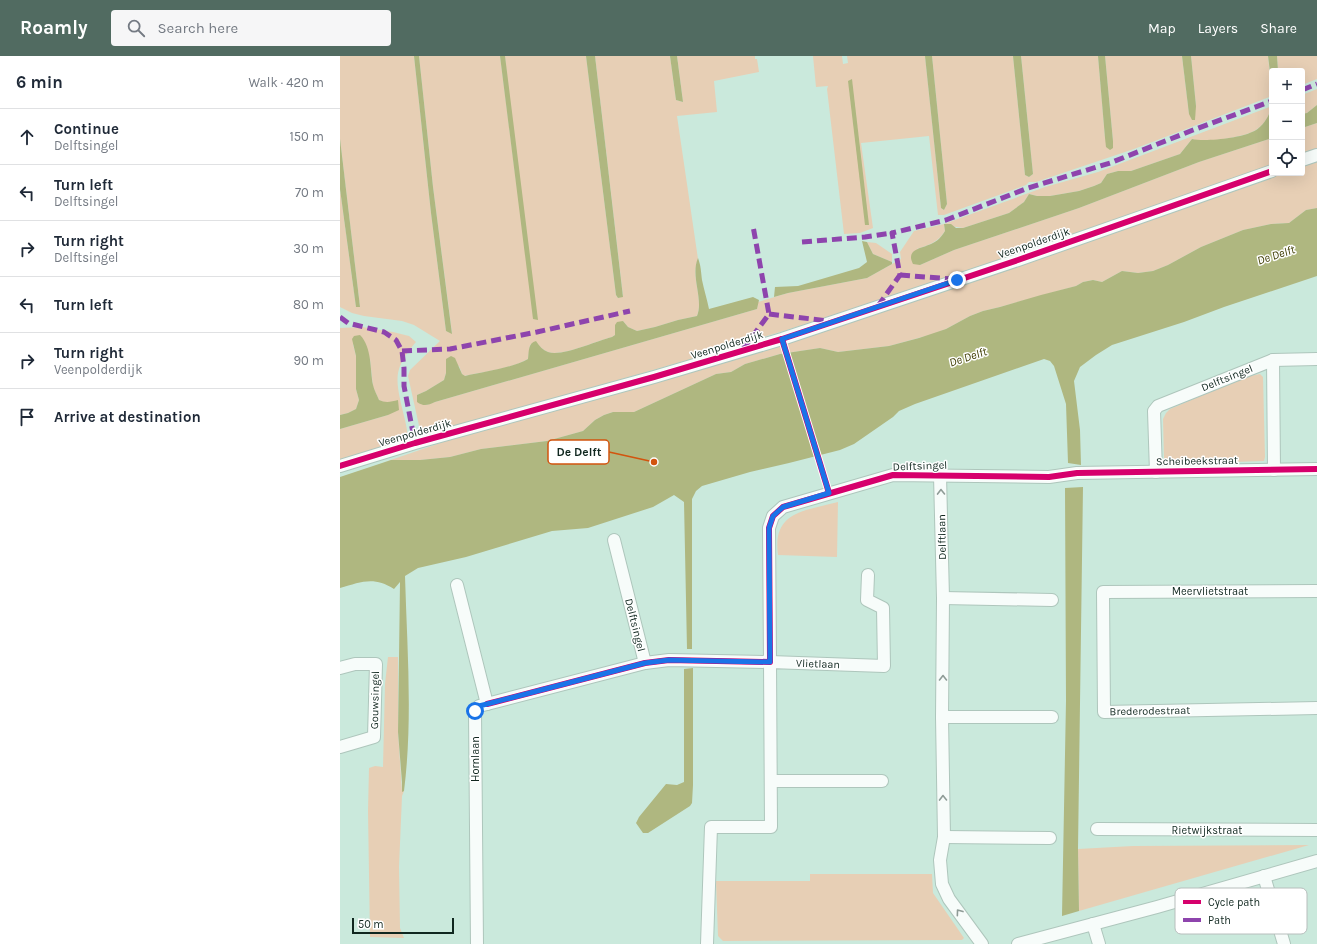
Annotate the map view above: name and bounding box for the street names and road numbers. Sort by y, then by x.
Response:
street label: Veenpolderdijk [996,225,1072,261]
street label: Veenpolderdijk [689,328,765,362]
street label: Delftsingel [1199,362,1255,394]
street label: Veenpolderdijk [377,416,453,450]
street label: Scheibeekstraat [1156,454,1238,468]
street label: Delftsingel [893,459,947,473]
street label: Delftlaan [935,514,949,560]
street label: Meervlietstraat [1172,585,1248,598]
street label: Delftsingel [622,597,648,653]
street label: Vlietlaan [796,657,840,671]
street label: Gouwsingel [368,671,382,729]
street label: Brederodestraat [1109,704,1191,718]
street label: Hornlaan [469,736,482,782]
street label: Rietwijkstraat [1172,824,1242,837]

